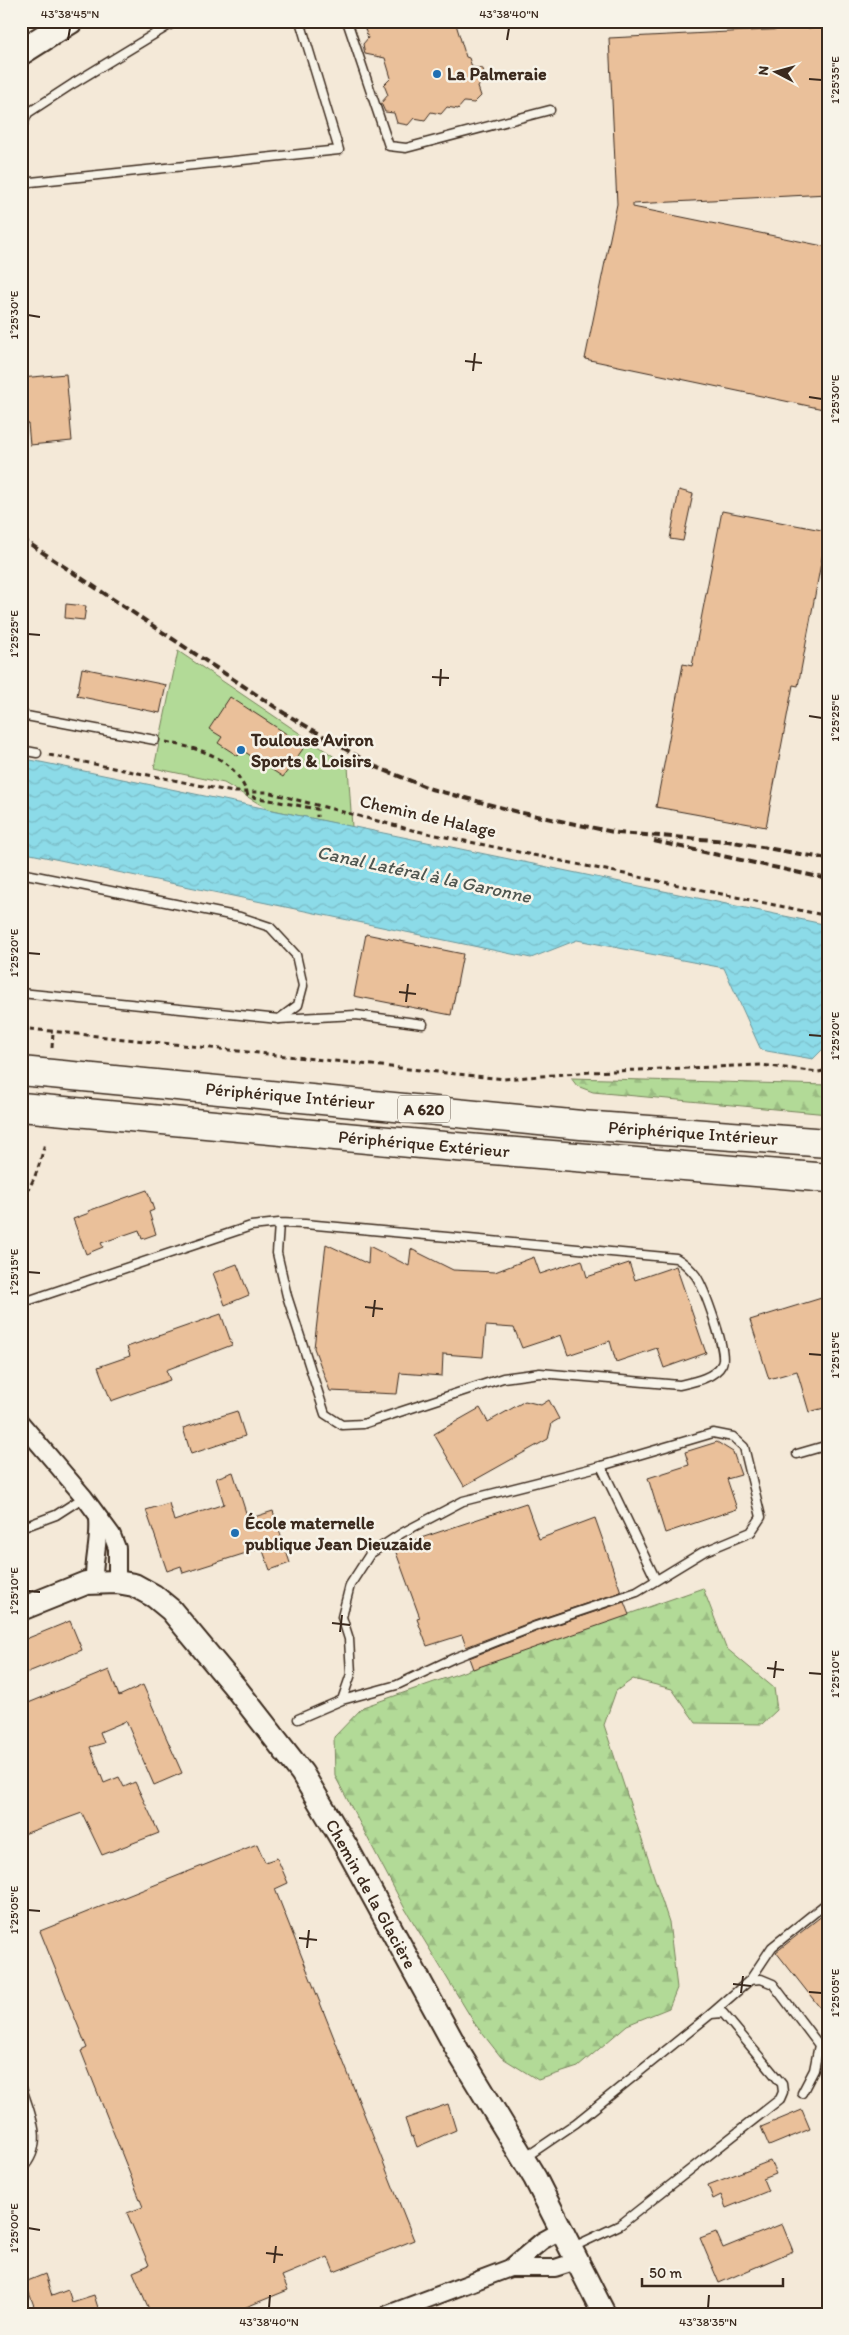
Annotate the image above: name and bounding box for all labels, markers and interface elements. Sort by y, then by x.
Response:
text: 43°38'45"N [41,7,99,21]
text: 43°38'40"N [479,7,539,21]
north arrow [752,48,802,98]
text: 1°25'35"E [828,56,842,104]
place label: La Palmeraie [447,63,547,85]
text: N [755,65,773,76]
marker: La Palmeraie [431,68,443,80]
text: 1°25'30"E [7,290,21,339]
text: 1°25'30"E [828,374,842,423]
text: 1°25'25"E [7,610,21,658]
text: 1°25'25"E [828,694,842,742]
place label: Toulouse Aviron Sports & Loisirs [250,729,374,772]
marker: Toulouse Aviron Sports & Loisirs [235,744,247,756]
street label: Chemin de Halage [358,790,498,842]
water label: Canal Latéral à la Garonne [315,840,534,908]
text: 1°25'20"E [7,928,21,977]
text: 1°25'20"E [828,1011,842,1060]
street label: Périphérique Intérieur [204,1078,377,1114]
road number: A 620 [398,1096,450,1122]
street label: Périphérique Intérieur [607,1116,779,1150]
street label: Périphérique Extérieur [337,1126,511,1163]
text: 1°25'15"E [7,1248,21,1295]
text: 1°25'15"E [828,1331,842,1378]
place label: École maternelle publique Jean Dieuzaide [244,1512,432,1555]
marker: École maternelle publique Jean Dieuzaide [229,1527,241,1539]
text: 1°25'10"E [7,1567,21,1615]
text: 1°25'10"E [828,1650,842,1698]
street label: Chemin de la Glacière [321,1815,421,1973]
text: 1°25'05"E [7,1885,21,1934]
text: 1°25'05"E [828,1968,842,2017]
text: 1°25'00"E [7,2203,21,2253]
scale bar [642,2255,783,2287]
text: 50 m [649,2264,682,2282]
text: 43°38'40"N [239,2315,299,2329]
text: 43°38'35"N [679,2315,737,2329]

